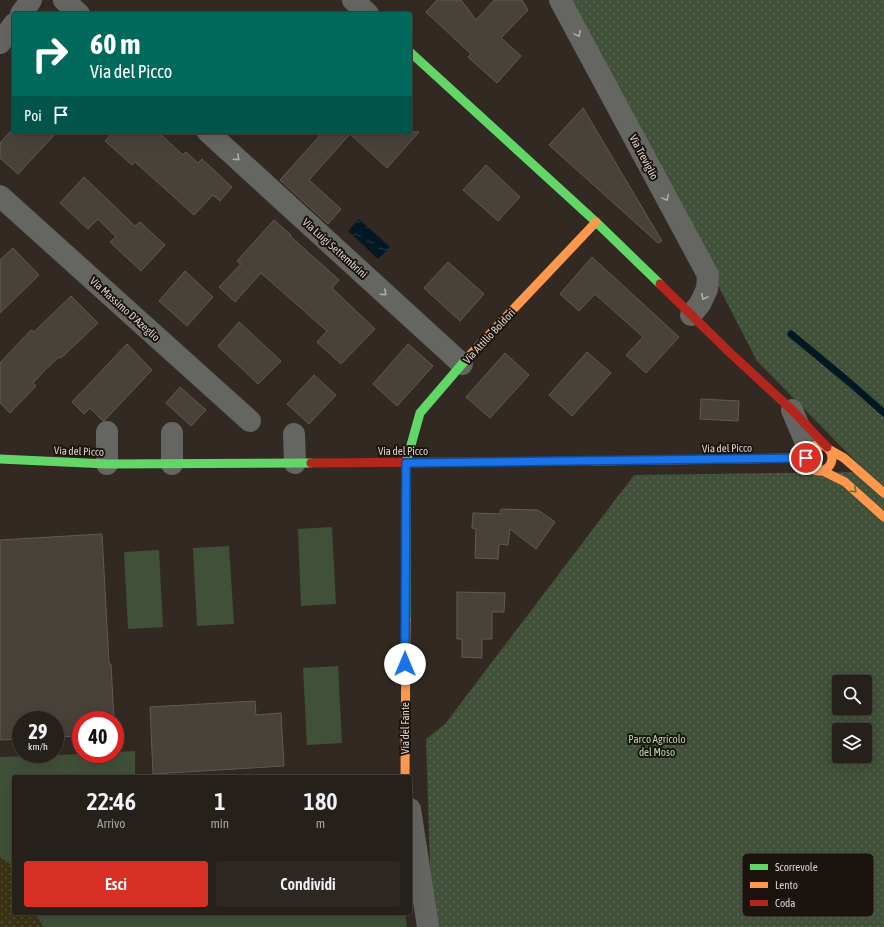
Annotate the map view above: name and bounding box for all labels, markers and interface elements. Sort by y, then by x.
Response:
icon: right [24,28,76,80]
text: 60 m [90,28,140,60]
one-way arrow [574,30,581,38]
text: Via del Picco [90,61,172,82]
icon: arrive [50,104,72,126]
text: Poi [24,107,42,124]
street label: Via Treviglio [627,132,661,182]
one-way arrow [232,154,240,161]
one-way arrow [662,194,669,201]
street label: Via Luigi Settembrini [300,216,370,280]
street label: Via Massimo D'Azeglio [88,275,162,343]
one-way arrow [380,289,387,296]
one-way arrow [701,293,708,300]
street label: Via Attilio Boldori [461,306,517,366]
pin [789,441,823,475]
street label: Via del Picco [702,442,752,454]
street label: Via del Picco [54,444,104,458]
street label: Via del Picco [378,445,428,457]
icon: arrive [795,447,817,469]
one-way arrow [850,486,857,493]
position arrow [384,643,426,685]
map controls [832,675,872,763]
button: search [832,675,872,715]
street label: Via del Fante [399,702,411,754]
speed limit sign: 40 [72,711,124,763]
text: 29 [29,720,47,743]
button: layers [832,723,872,763]
park label: Parco Agricolo del Moso [628,733,686,758]
text: km/h [28,741,48,752]
text: 22:46 [87,788,136,815]
text: 1 [214,788,225,815]
text: 180 [304,788,337,815]
text: Arrivo [97,816,125,831]
text: min [210,816,229,831]
text: m [316,816,325,831]
legend [742,853,874,917]
button: Esci [24,861,208,907]
button: Condividi [216,861,400,907]
text: Scorrevole [775,861,818,873]
text: Lento [775,879,798,891]
text: Coda [775,897,795,909]

